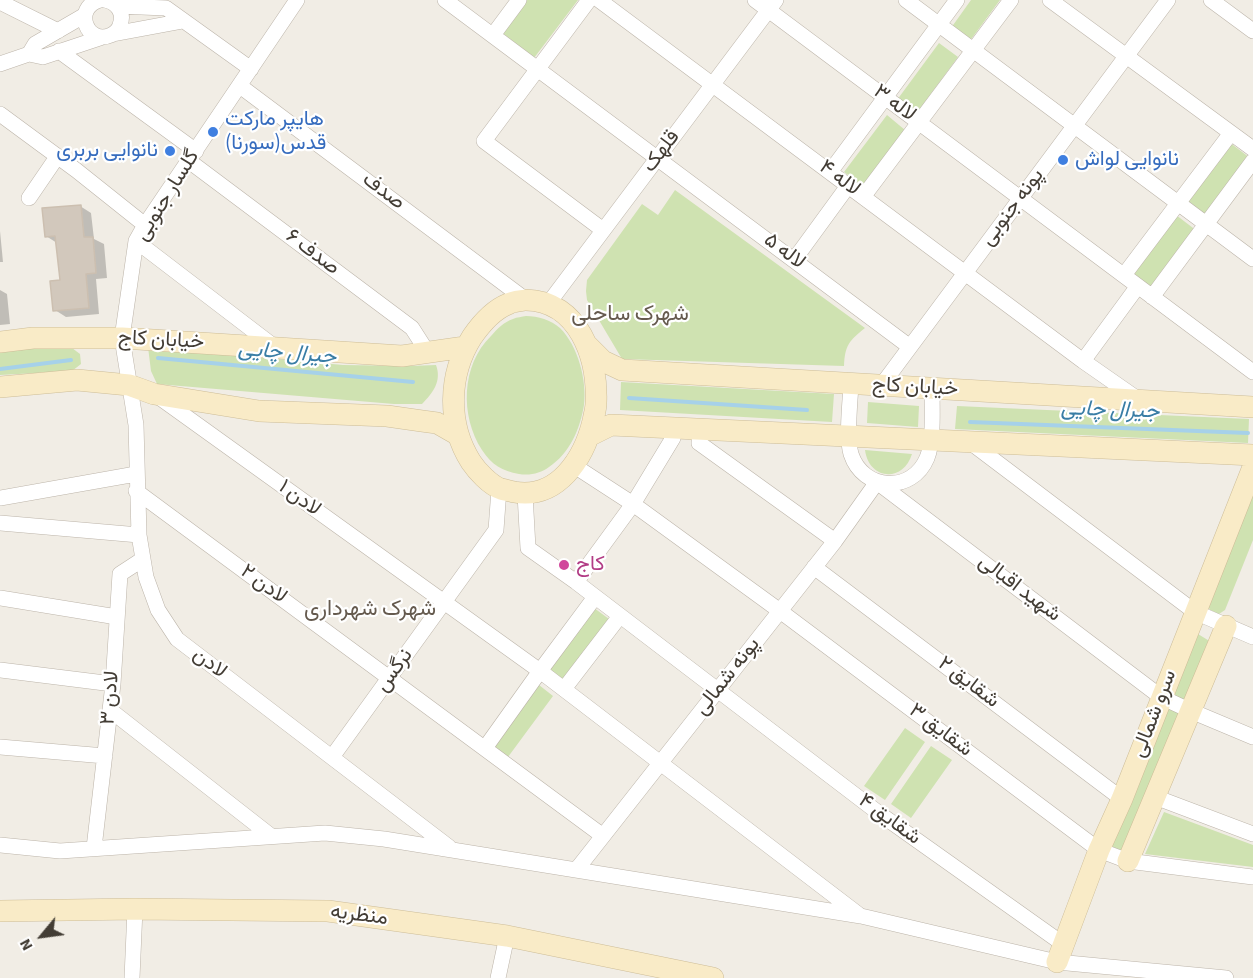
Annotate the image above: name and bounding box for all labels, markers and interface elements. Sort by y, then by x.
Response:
street label: لاله ۳ [868,80,920,128]
place label: هایپر مارکت قدس(سورنا) [225,107,326,157]
marker: هایپر مارکت قدس(سورنا) [206,125,220,139]
street label: قلهک [638,126,686,178]
place label: نانوایی بربری [56,138,158,164]
marker: نانوایی بربری [163,144,177,158]
street label: گلسار جنوبی [130,146,206,246]
place label: نانوایی لواش [1075,147,1179,173]
marker: نانوایی لواش [1056,153,1070,167]
street label: لاله ۴ [813,155,865,203]
street label: پونه جنوبی [976,164,1050,252]
street label: صدف [357,168,409,216]
street label: صدف ۶ [280,224,344,282]
street label: لاله ۵ [758,228,810,276]
district label: شهرک ساحلی [571,302,689,328]
street label: خیابان کاج [117,326,205,356]
water label: جیرال چایی [237,337,337,371]
street label: خیابان کاج [871,373,959,403]
water label: جیرال چایی [1060,396,1160,426]
street label: لادن ۱ [273,475,325,523]
street label: شهید اقبالی [973,550,1065,628]
place label: کاج [576,552,605,578]
marker: کاج [557,558,571,572]
street label: لادن ۲ [235,560,291,610]
district label: شهرک شهرداری [304,597,436,623]
street label: پونه شمالی [690,633,766,721]
street label: لادن [187,643,231,685]
street label: نرگس [371,644,419,698]
street label: شقایق ۲ [932,652,1004,714]
street label: سرو شمالی [1127,667,1183,761]
street label: لادن ۳ [96,670,126,726]
street label: شقایق ۳ [903,699,977,763]
street label: شقایق ۴ [853,789,925,851]
street label: منظریه [329,900,389,932]
north arrow [12,906,72,966]
text: N [14,935,38,955]

